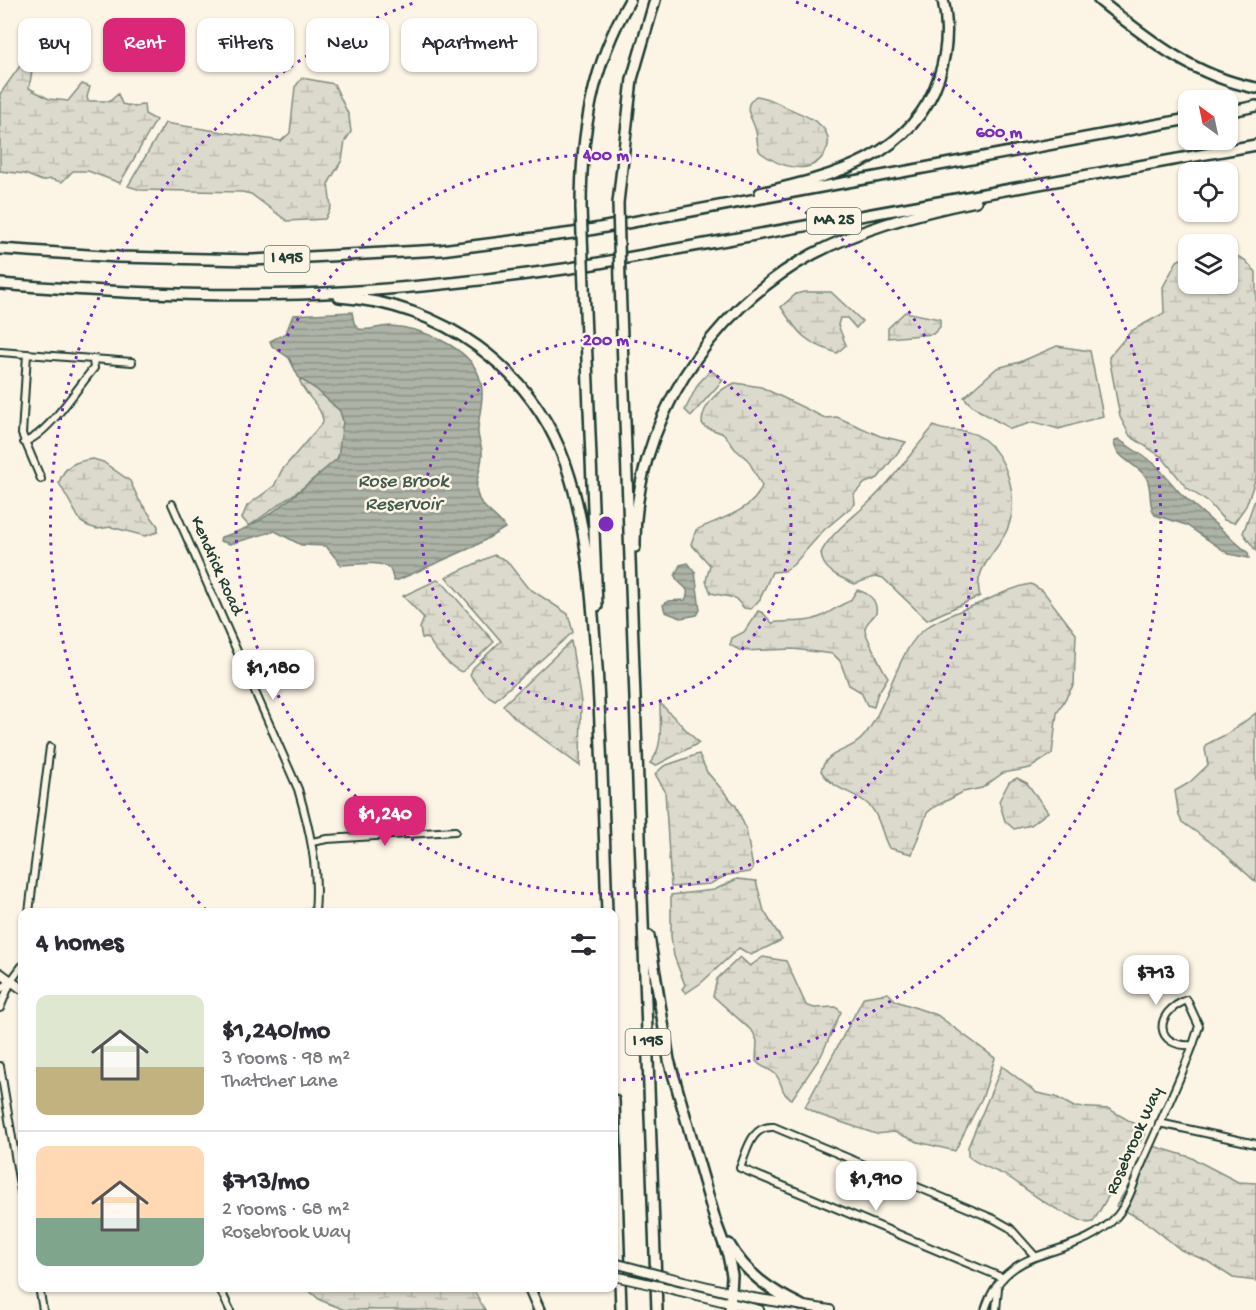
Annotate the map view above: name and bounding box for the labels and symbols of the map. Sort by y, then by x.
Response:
north arrow [1178,90,1238,150]
text: 600 m [976,123,1023,144]
text: 400 m [582,146,629,167]
road number: MA 25 [807,208,861,234]
road number: I 495 [264,246,310,272]
text: 200 m [583,331,629,352]
water label: Rose Brook Reservoir [358,471,450,517]
street label: Kendrick Road [185,513,248,620]
centre of rings [596,514,616,534]
pin: $1,180 [224,650,322,701]
pin: $1,240 [336,796,434,847]
pin: $713 [1120,955,1192,1006]
road number: I 195 [626,1029,670,1055]
street label: Rosebrook Way [1102,1084,1168,1198]
pin: $1,910 [827,1161,925,1212]

